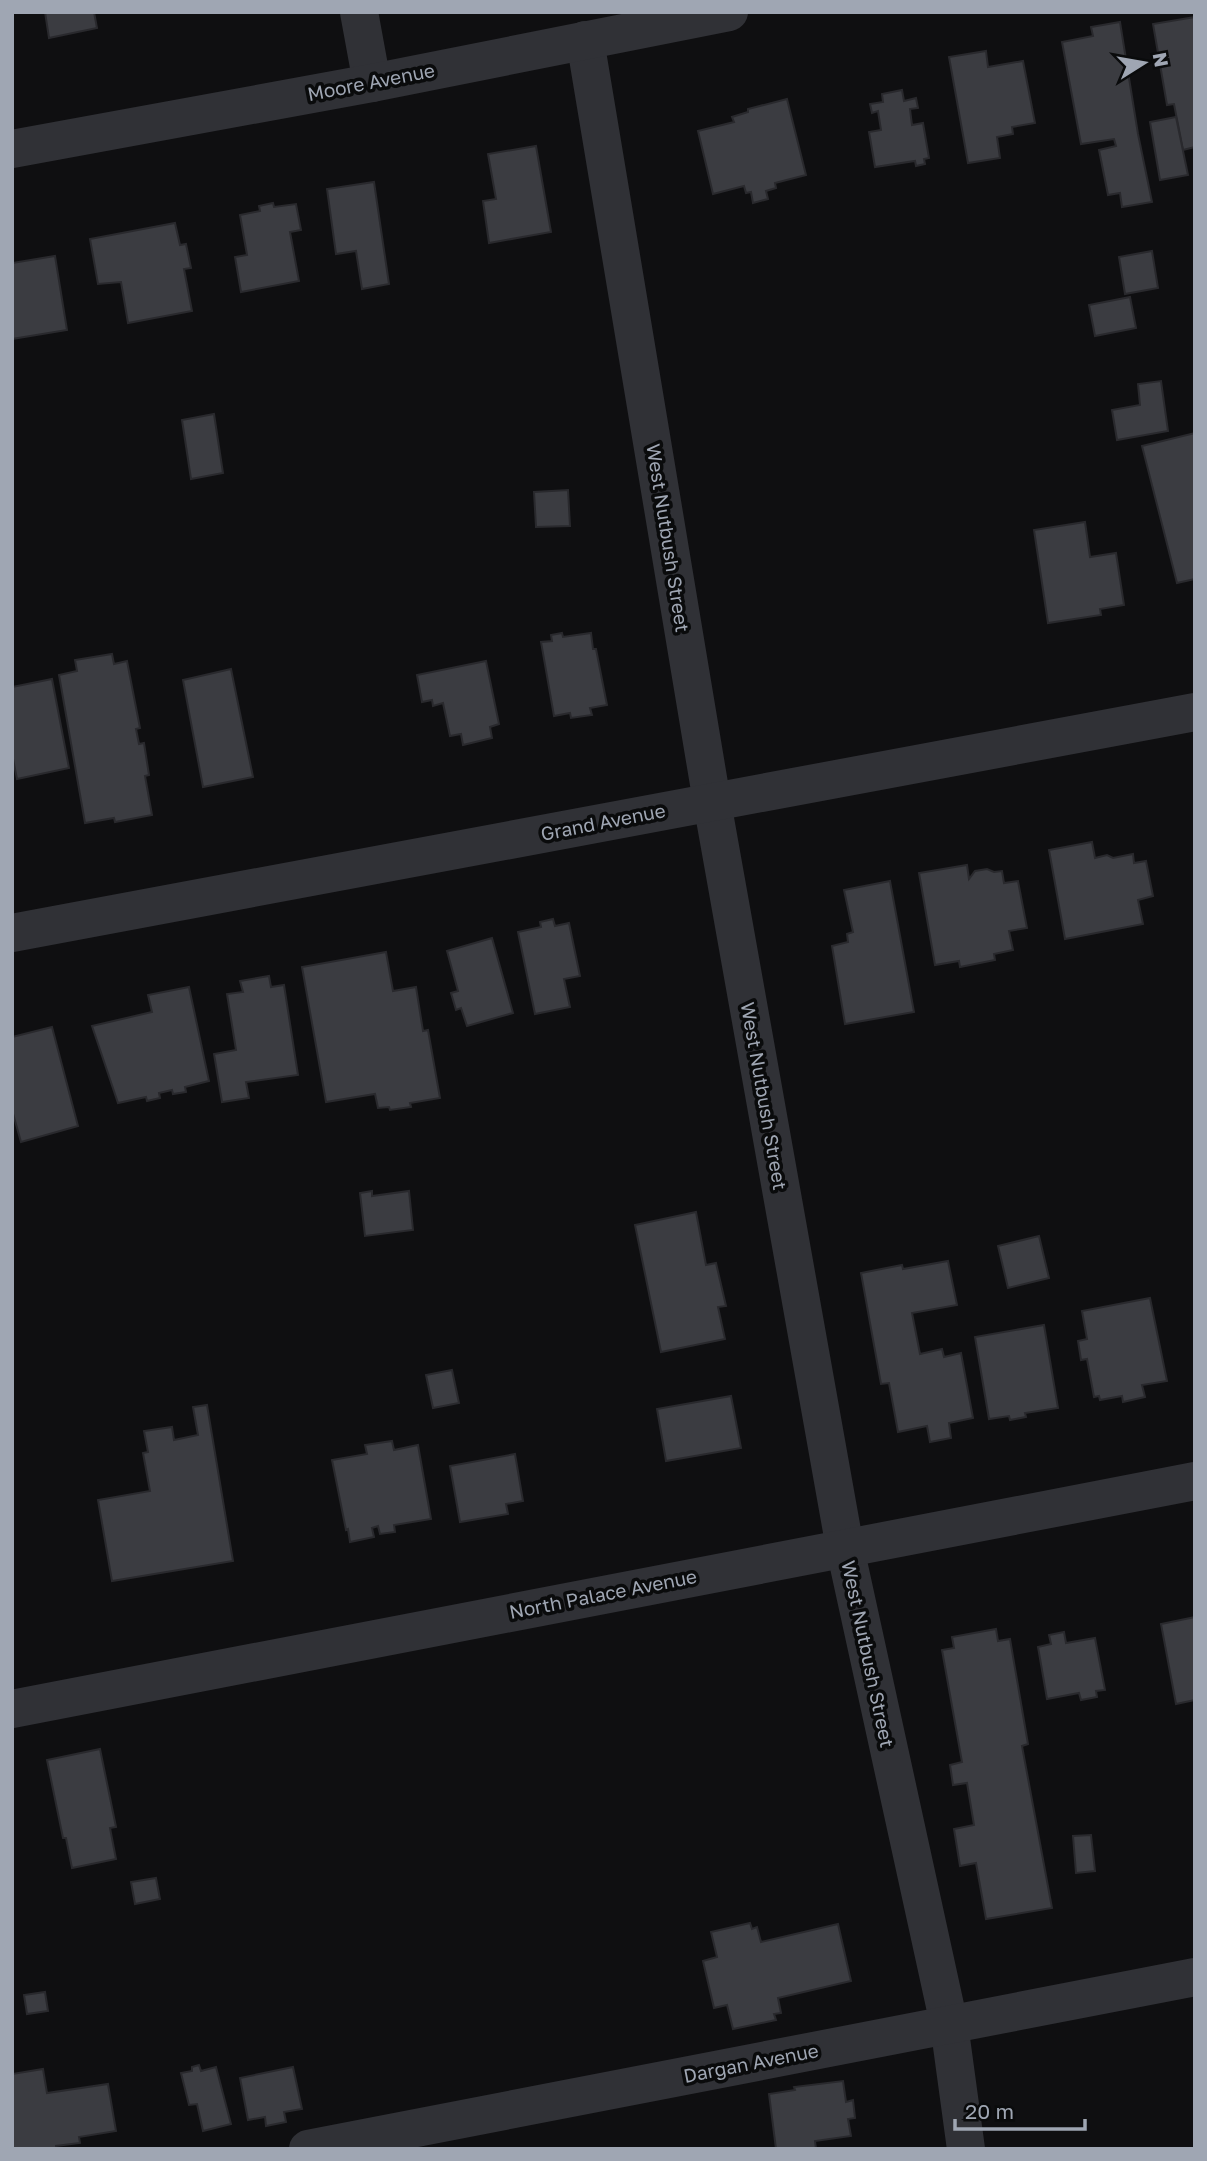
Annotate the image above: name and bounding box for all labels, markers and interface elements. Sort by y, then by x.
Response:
north arrow [1109,28,1179,98]
text: N [1149,50,1174,69]
street label: Moore Avenue [305,58,437,105]
street label: West Nutbush Street [642,442,695,634]
street label: Grand Avenue [539,798,667,845]
street label: West Nutbush Street [737,1000,792,1192]
street label: West Nutbush Street [837,1558,900,1749]
street label: North Palace Avenue [507,1564,699,1623]
street label: Dargan Avenue [681,2038,820,2087]
scale bar [955,2088,1084,2132]
text: 20 m [965,2098,1014,2124]

